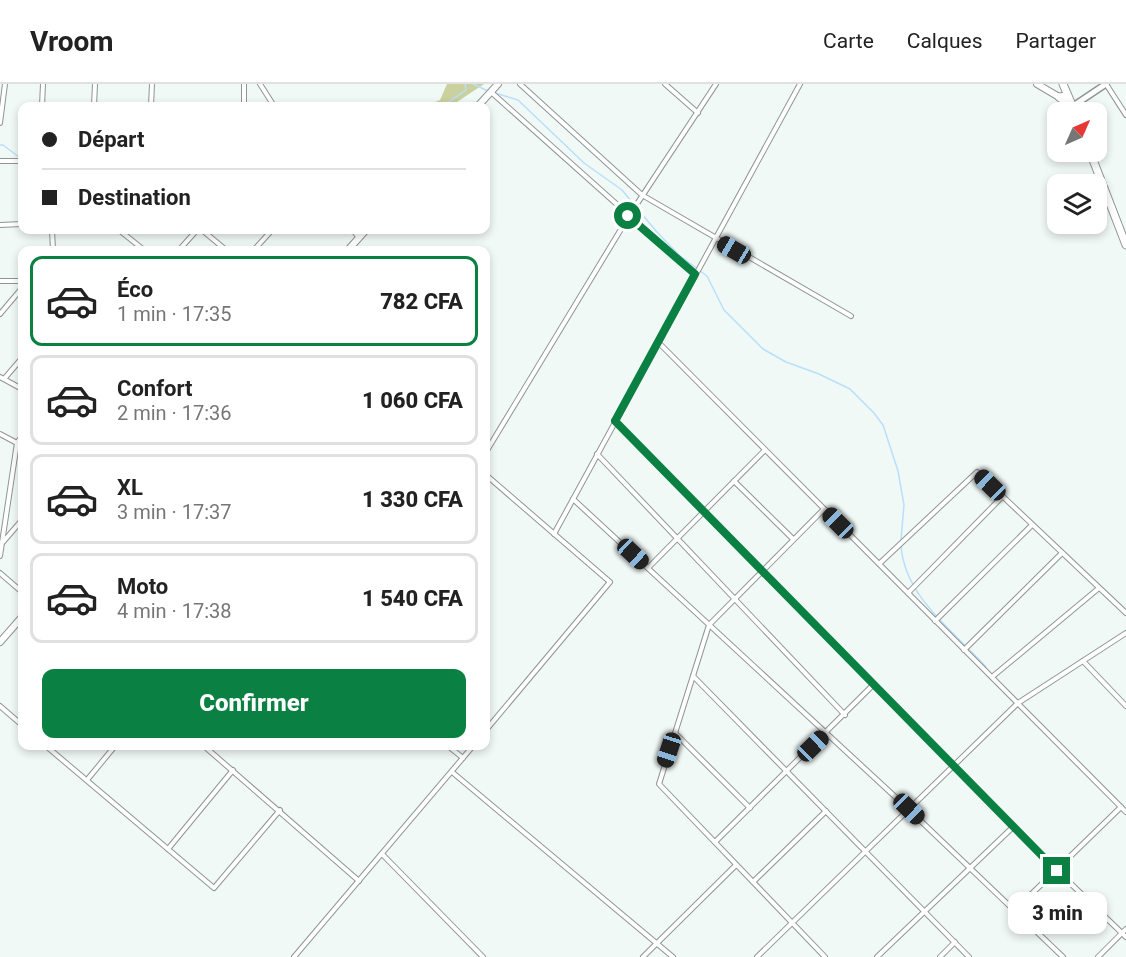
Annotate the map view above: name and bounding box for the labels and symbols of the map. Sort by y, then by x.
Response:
north arrow [1047,102,1107,162]
route start [614,202,641,229]
car [714,233,754,267]
car [971,466,1009,504]
car [819,504,857,542]
car [614,535,652,573]
car [794,727,832,765]
car [655,730,683,770]
car [890,790,928,828]
route end [1043,857,1070,884]
callout: 3 min [1008,892,1106,934]

